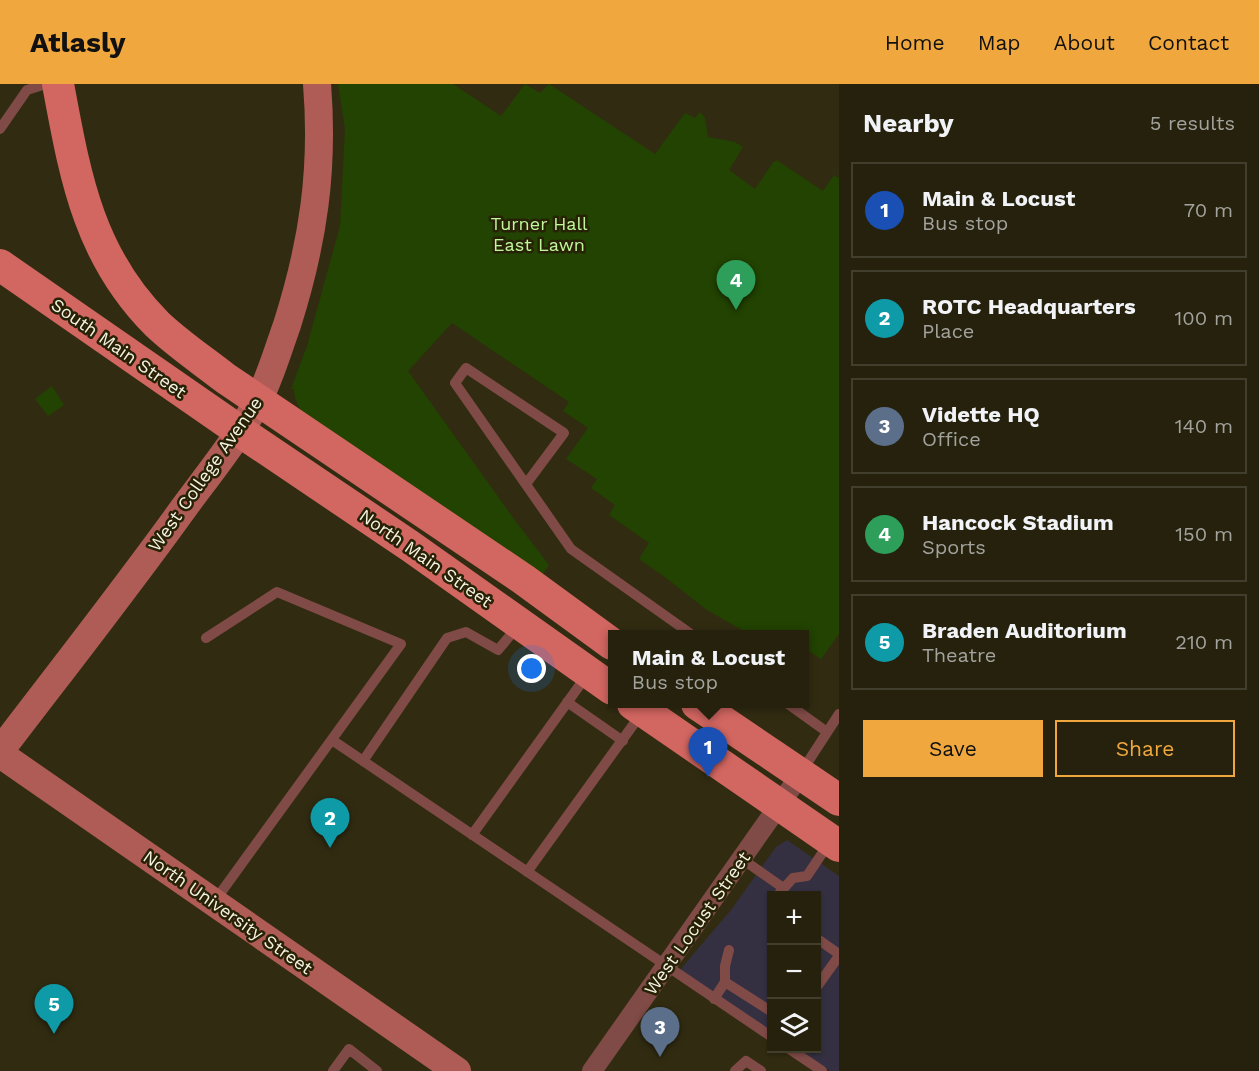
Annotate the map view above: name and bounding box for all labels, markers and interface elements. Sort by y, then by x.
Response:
text: Atlasly [30,26,125,59]
text: Home [885,30,945,55]
text: Map [978,30,1021,55]
text: About [1054,30,1115,55]
text: Contact [1148,30,1229,55]
text: Nearby [863,108,954,138]
text: 5 results [1150,111,1235,135]
text: Main & Locust [922,186,1075,211]
text: 1 [880,198,889,222]
text: 70 m [1184,198,1233,222]
text: Bus stop [922,211,1008,235]
park label: Turner Hall East Lawn [490,213,588,255]
pin: 4 [716,260,756,310]
street label: South Main Street [47,294,191,403]
text: ROTC Headquarters [922,294,1136,319]
text: 2 [879,306,890,330]
text: 100 m [1174,306,1233,330]
text: Place [922,319,974,343]
street label: West College Avenue [144,393,266,555]
text: Vidette HQ [922,402,1040,427]
text: 3 [879,414,890,438]
text: 140 m [1175,414,1233,438]
text: Office [922,427,981,451]
street label: North Main Street [356,504,497,612]
text: Hancock Stadium [922,510,1114,535]
text: 4 [878,522,891,546]
text: 150 m [1175,522,1233,546]
text: Sports [922,535,986,559]
text: Braden Auditorium [922,618,1127,643]
popup [608,630,809,708]
text: 5 [879,630,890,654]
text: 210 m [1175,630,1233,654]
text: Theatre [922,643,996,667]
text: Main & Locust [632,645,785,670]
your location [517,654,546,683]
text: Bus stop [632,670,718,694]
button: Save [863,720,1043,777]
button: Share [1055,720,1235,777]
pin: 1 [688,728,728,777]
pin: 2 [310,798,350,848]
street label: North University Street [139,846,317,979]
street label: West Locust Street [640,847,755,999]
map controls [767,891,821,1053]
button: + [767,891,821,945]
button: − [767,945,821,999]
pin: 5 [34,984,74,1034]
button: layers [767,999,821,1053]
pin: 3 [640,1008,680,1057]

